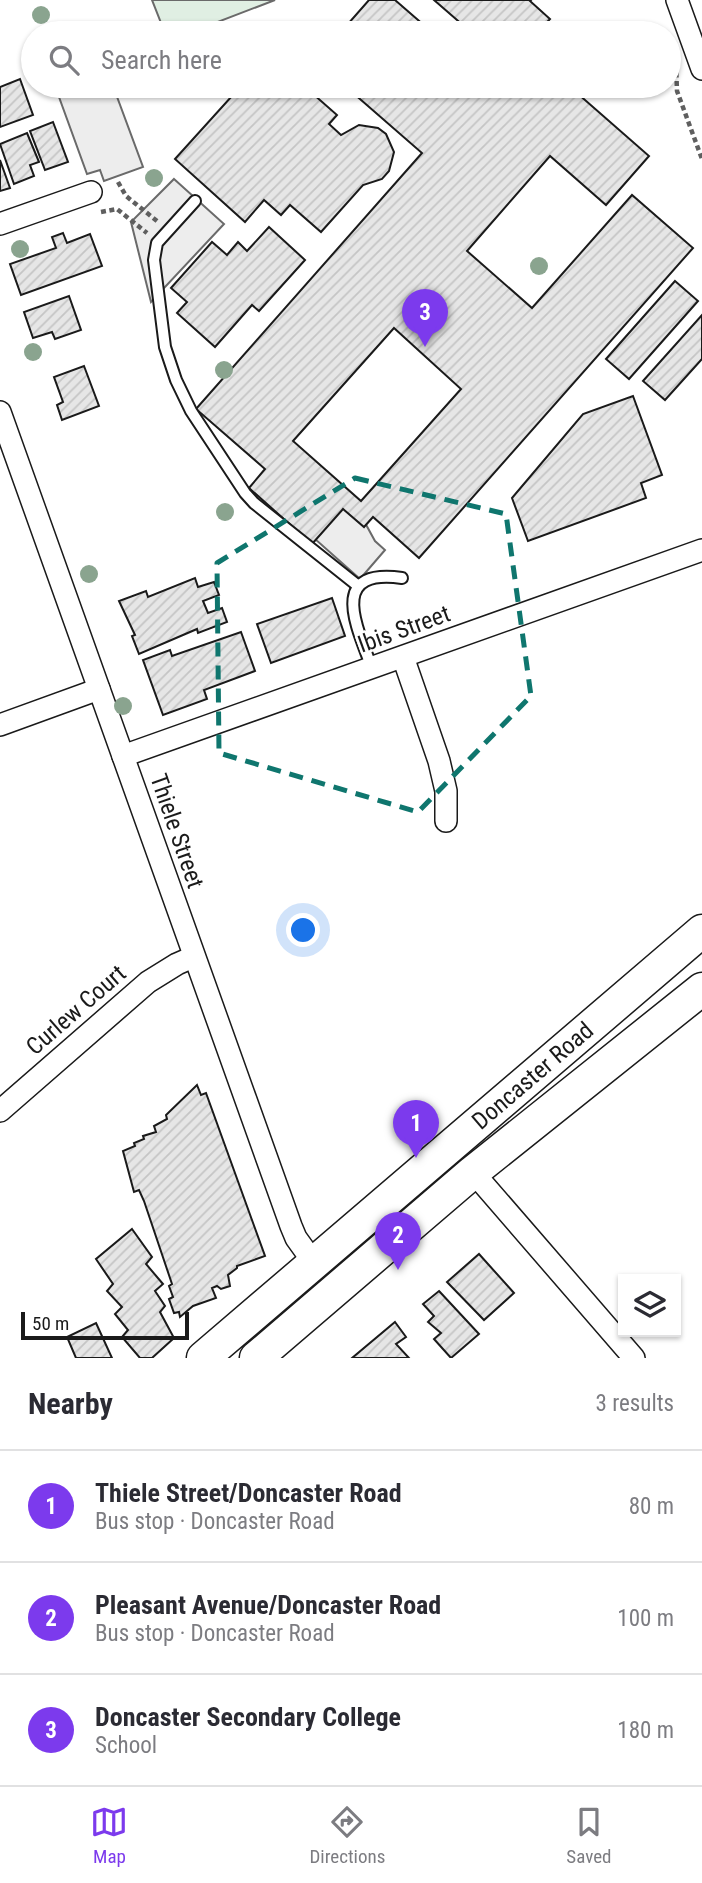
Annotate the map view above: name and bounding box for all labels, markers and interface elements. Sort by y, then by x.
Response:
search box [21,21,681,98]
icon: search [45,41,83,79]
text: Search here [101,45,222,75]
pin: 3 [402,289,448,347]
street label: Ibis Street [354,599,454,659]
street label: Thiele Street [144,770,210,892]
your location [286,913,320,947]
street label: Curlew Court [21,959,131,1061]
street label: Doncaster Road [467,1016,599,1135]
pin: 1 [393,1100,439,1158]
pin: 2 [375,1212,421,1270]
map controls [618,1274,681,1337]
button: layers [618,1274,681,1337]
scale bar [21,1309,189,1341]
text: 50 m [32,1312,69,1335]
text: Nearby [28,1386,113,1421]
text: 3 results [596,1390,674,1417]
text: Thiele Street/Doncaster Road [95,1478,402,1508]
text: 1 [45,1493,57,1520]
text: 80 m [629,1493,674,1520]
text: Bus stop · Doncaster Road [95,1508,335,1535]
text: Pleasant Avenue/Doncaster Road [95,1590,441,1620]
text: 2 [45,1605,57,1632]
text: 100 m [617,1605,674,1632]
text: Bus stop · Doncaster Road [95,1620,335,1647]
text: Doncaster Secondary College [95,1702,401,1732]
text: 3 [45,1717,57,1744]
text: 180 m [617,1717,674,1744]
text: School [95,1732,157,1759]
tab: Map [90,1803,128,1868]
tab: Directions [309,1803,385,1868]
tab: Saved [566,1803,612,1868]

